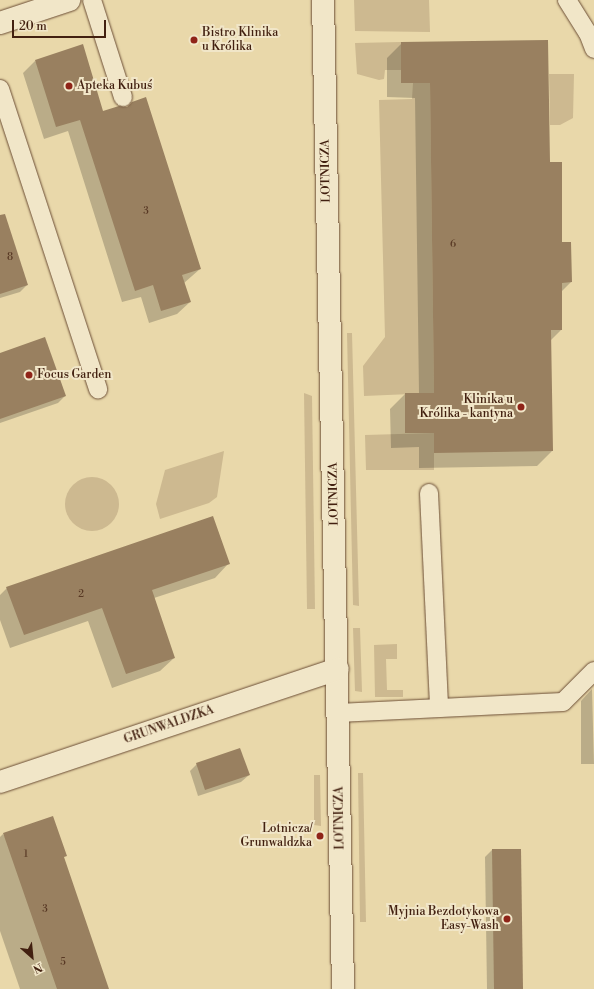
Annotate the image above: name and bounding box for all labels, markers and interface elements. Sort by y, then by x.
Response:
scale bar [14,12,108,38]
text: 20 m [19,19,47,34]
place label: Bistro Klinika u Królika [202,26,278,54]
marker: Bistro Klinika u Królika [189,35,199,45]
place label: Apteka Kubuś [77,79,152,93]
marker: Apteka Kubuś [64,81,74,91]
street label: LOTNICZA [318,139,334,203]
house number: 3 [143,206,149,218]
house number: 6 [450,239,456,251]
house number: 8 [7,252,13,264]
place label: Focus Garden [37,368,111,382]
marker: Focus Garden [24,370,34,380]
place label: Klinika u Królika - kantyna [419,393,513,421]
marker: Klinika u Królika - kantyna [516,402,526,412]
street label: LOTNICZA [326,462,342,526]
house number: 2 [78,589,84,601]
street label: GRUNWALDZKA [122,703,216,747]
street label: LOTNICZA [332,786,348,850]
place label: Lotnicza/ Grunwaldzka [240,822,312,850]
marker: Lotnicza/ Grunwaldzka [315,831,325,841]
house number: 1 [24,849,28,861]
house number: 3 [42,904,48,916]
place label: Myjnia Bezdotykowa Easy-Wash [388,905,499,933]
marker: Myjnia Bezdotykowa Easy-Wash [502,914,512,924]
north arrow [12,937,52,977]
house number: 5 [60,957,66,969]
text: N [30,959,45,976]

